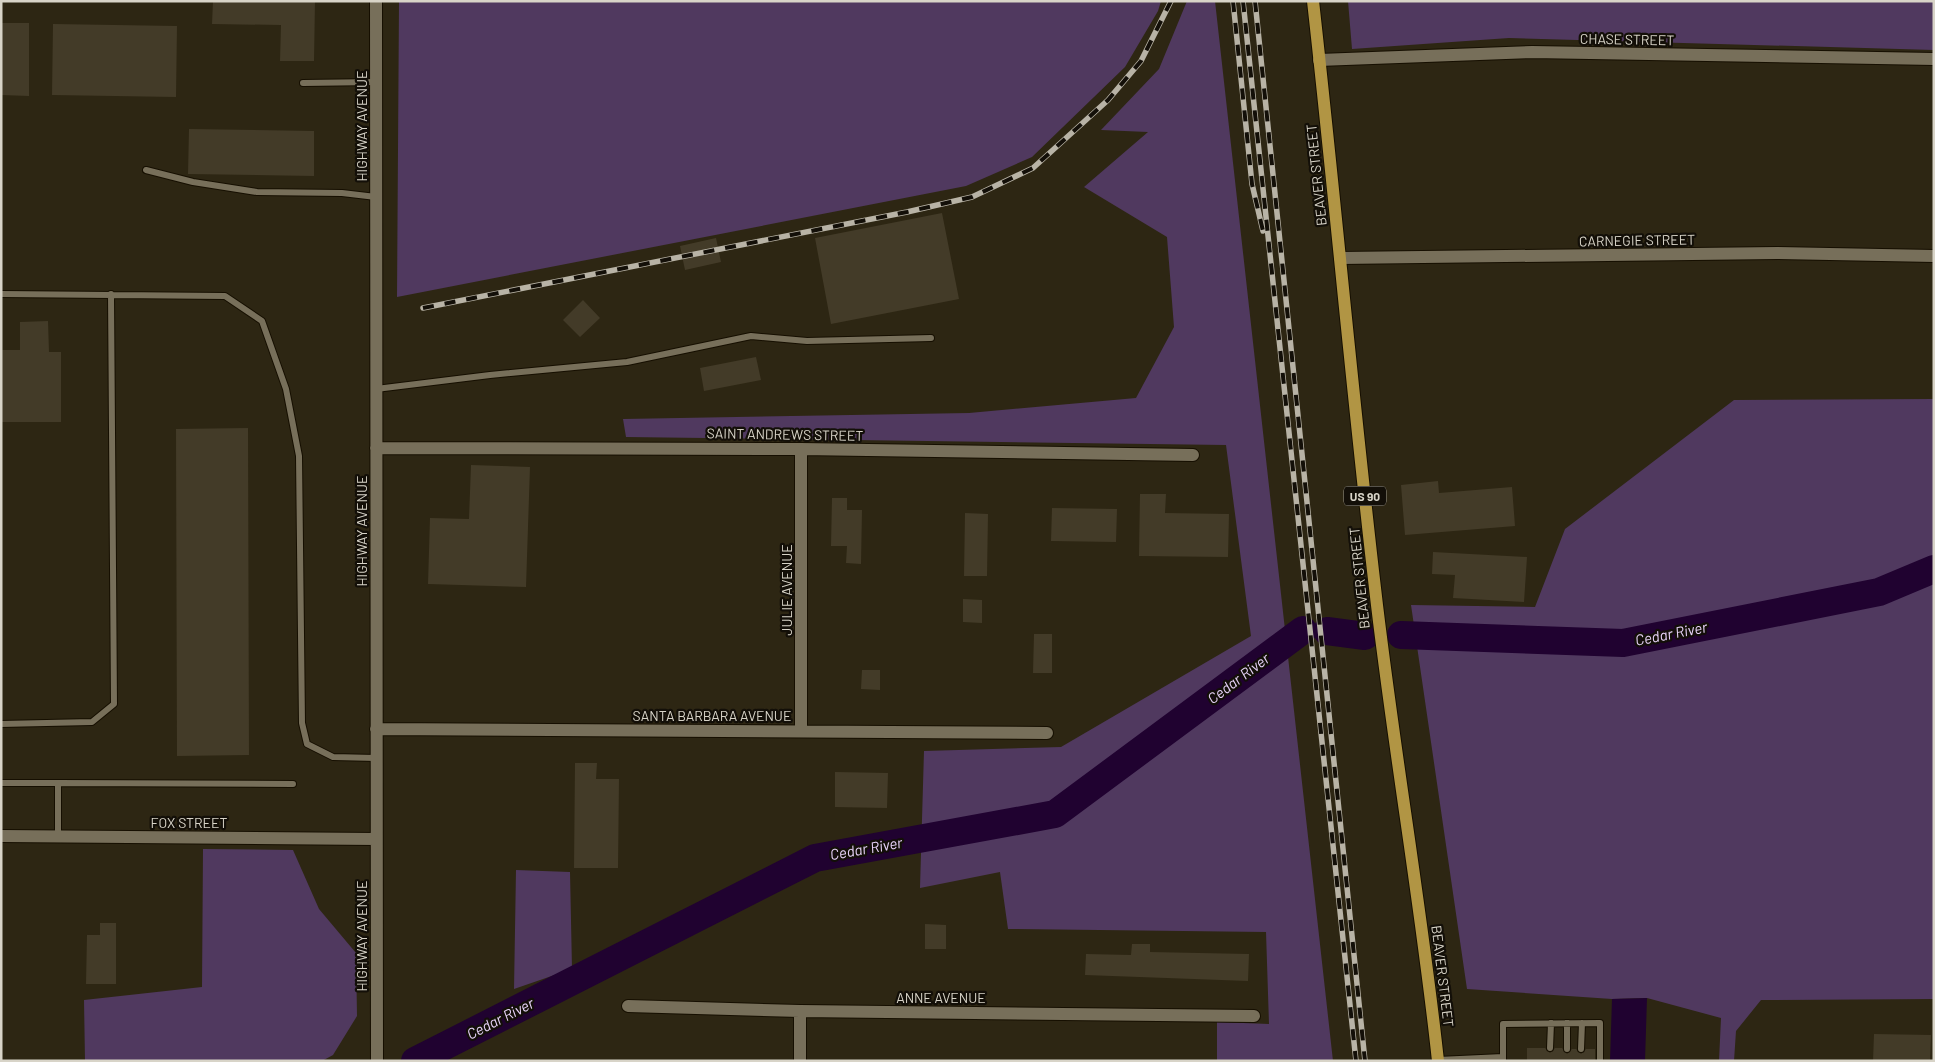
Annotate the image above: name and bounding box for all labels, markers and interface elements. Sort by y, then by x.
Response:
street label: CHASE STREET [1580,30,1674,48]
street label: HIGHWAY AVENUE [353,70,370,182]
street label: BEAVER STREET [1302,123,1330,227]
street label: CARNEGIE STREET [1579,230,1695,250]
street label: SAINT ANDREWS STREET [707,424,863,444]
street label: HIGHWAY AVENUE [353,475,370,587]
road number: US 90 [1344,486,1386,506]
street label: BEAVER STREET [1345,526,1373,630]
street label: JULIE AVENUE [778,544,795,636]
water label: Cedar River [1633,617,1709,649]
water label: Cedar River [1203,648,1273,707]
street label: SANTA BARBARA AVENUE [633,707,791,724]
street label: FOX STREET [151,814,228,831]
water label: Cedar River [828,833,904,863]
street label: HIGHWAY AVENUE [353,880,370,992]
street label: BEAVER STREET [1428,924,1458,1028]
street label: ANNE AVENUE [896,989,986,1006]
water label: Cedar River [463,993,537,1043]

